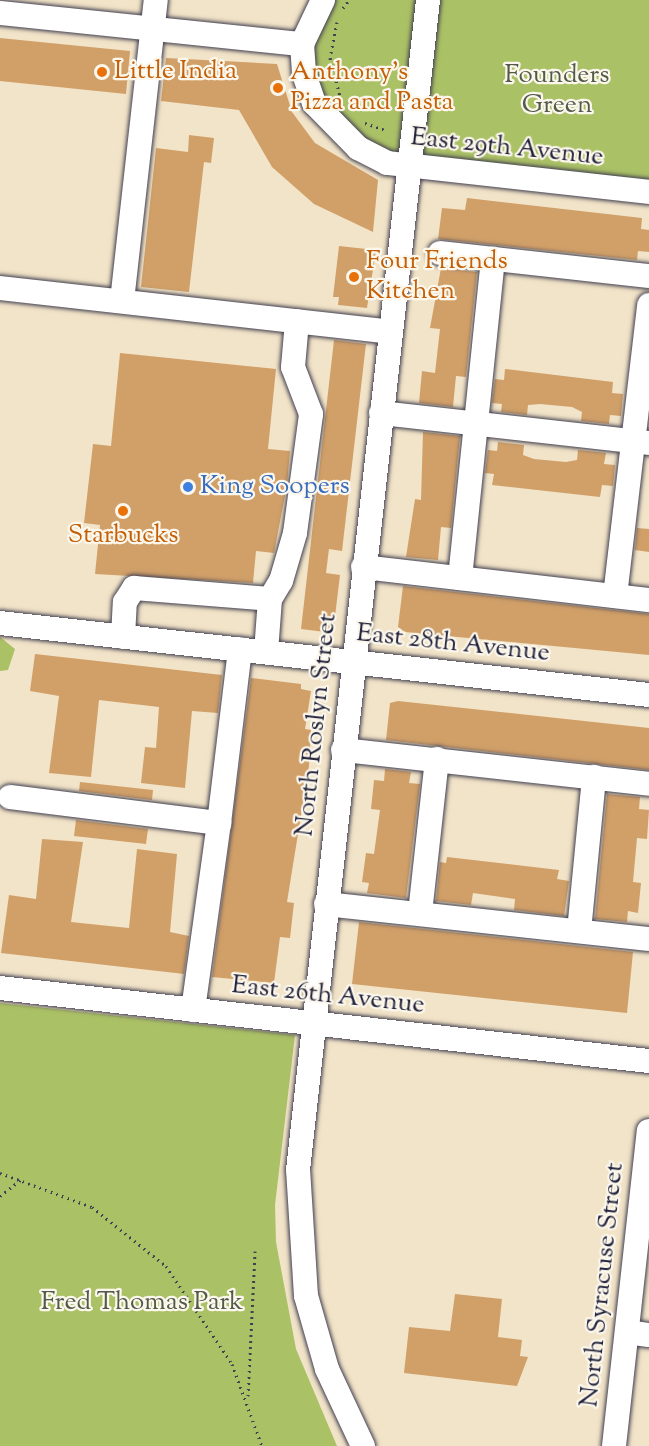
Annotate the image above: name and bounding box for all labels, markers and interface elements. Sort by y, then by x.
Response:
place label: Little India [114,56,237,88]
place label: Anthony's Pizza and Pasta [290,57,454,118]
park label: Founders Green [505,60,609,122]
marker: Little India [95,65,109,79]
marker: Anthony's Pizza and Pasta [271,81,285,95]
street label: East 29th Avenue [409,122,605,174]
place label: Four Friends Kitchen [366,246,508,308]
marker: Four Friends Kitchen [347,270,361,284]
place label: King Soopers [200,471,350,503]
marker: King Soopers [181,480,195,494]
marker: Starbucks [116,504,130,518]
place label: Starbucks [68,520,178,552]
street label: North Roslyn Street [290,612,344,838]
street label: East 28th Avenue [355,618,551,670]
street label: East 26th Avenue [230,970,426,1022]
street label: North Syracuse Street [575,1161,631,1409]
park label: Fred Thomas Park [41,1287,243,1319]

